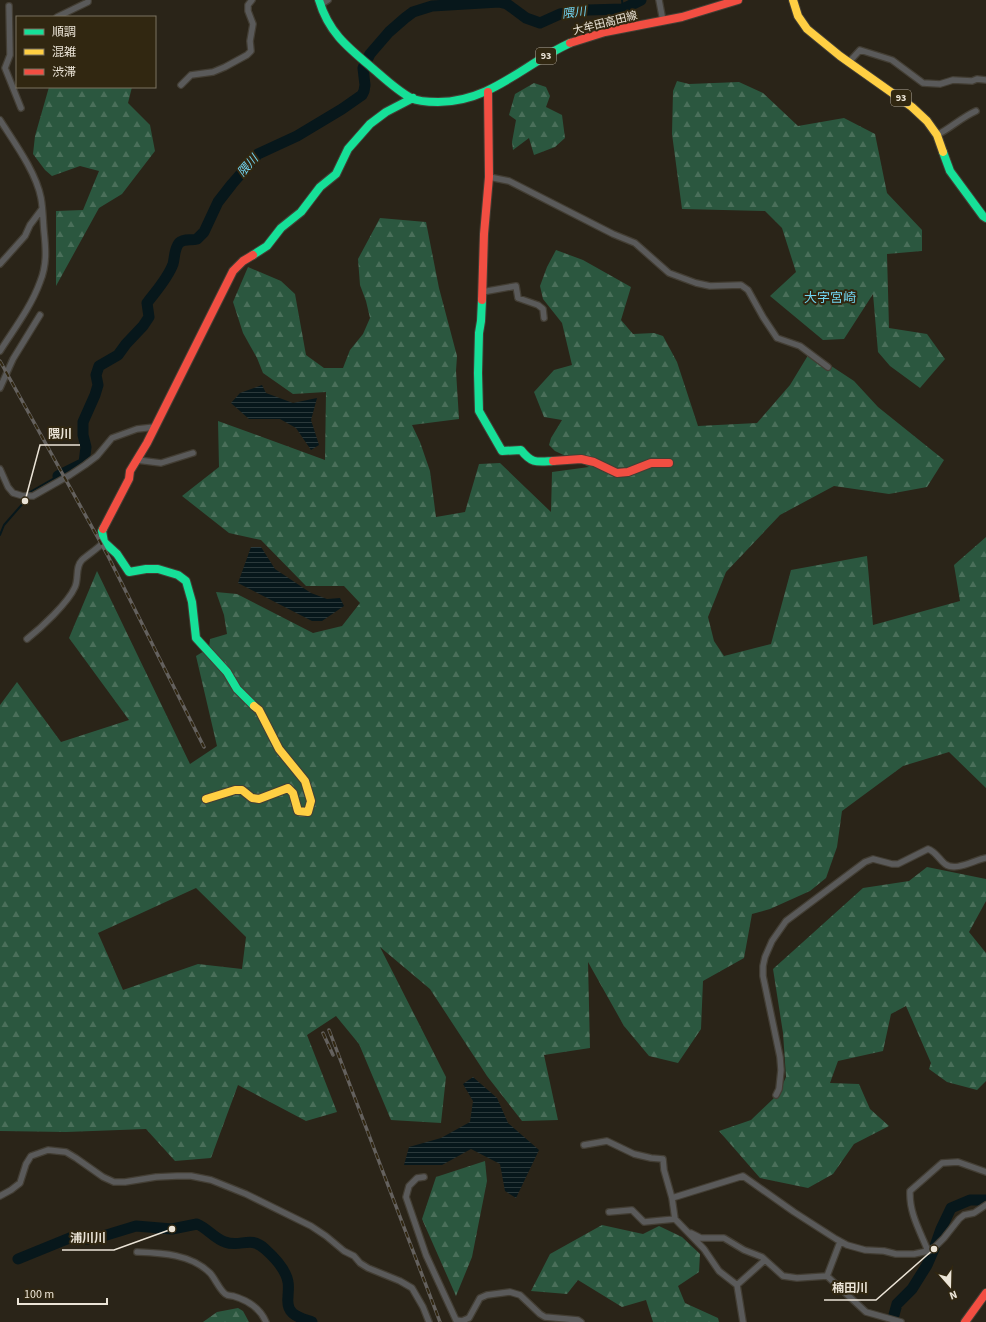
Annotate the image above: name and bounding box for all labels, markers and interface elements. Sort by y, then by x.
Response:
water label: 隈川 [561,3,589,23]
street label: 大牟田高田線 [571,8,639,38]
legend [16,16,156,88]
text: 順調 [52,24,76,41]
text: 混雑 [52,44,76,61]
road number: 93 [536,48,556,64]
text: 渋滞 [52,64,76,81]
road number: 93 [891,90,911,106]
water label: 隈川 [234,150,264,181]
district label: 大字宮崎 [804,289,856,307]
callout: 隈川 [40,421,80,445]
text: 隈川 [48,426,72,443]
callout: 浦川川 [62,1226,114,1250]
text: 浦川川 [70,1230,106,1247]
north arrow [930,1266,970,1306]
callout: 楠田川 [824,1276,876,1300]
scale bar [18,1280,107,1306]
text: 楠田川 [832,1280,868,1297]
text: 100 m [24,1286,54,1303]
text: N [947,1287,959,1303]

